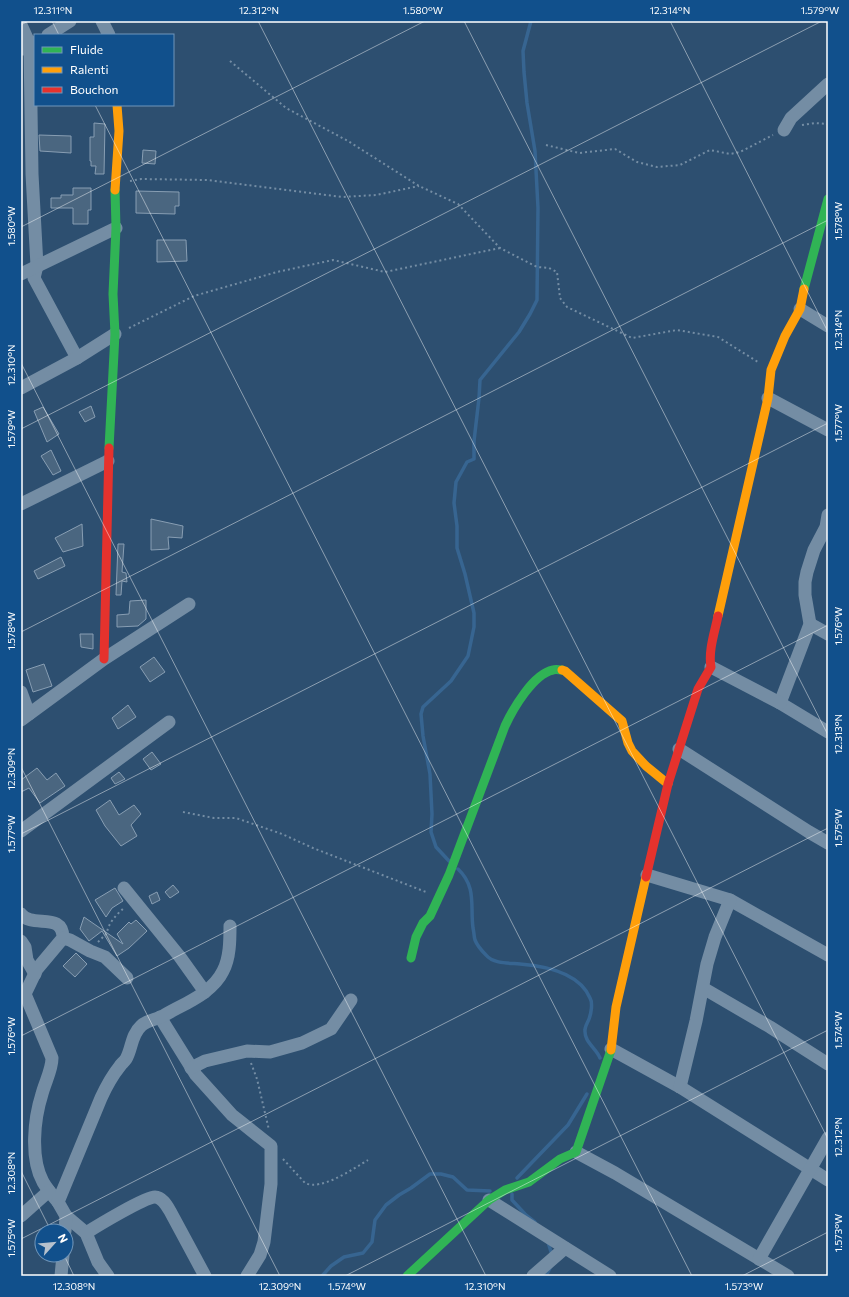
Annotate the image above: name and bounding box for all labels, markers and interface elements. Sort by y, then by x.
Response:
text: 12.311°N [34,4,72,16]
text: 12.312°N [239,4,279,16]
text: 1.580°W [403,4,443,16]
text: 12.314°N [650,4,690,16]
text: 1.579°W [801,4,839,16]
legend [34,34,174,106]
text: Fluide [70,42,103,56]
text: Ralenti [70,62,109,76]
text: Bouchon [70,82,118,96]
text: 1.578°W [832,202,844,240]
text: 1.580°W [5,206,17,246]
text: 12.314°N [832,310,844,350]
text: 12.310°N [5,345,17,385]
text: 1.577°W [832,404,844,442]
text: 1.579°W [5,410,17,448]
text: 1.576°W [832,607,844,645]
text: 1.578°W [5,612,17,650]
text: 12.313°N [832,714,844,754]
text: 12.309°N [5,748,17,790]
text: 1.575°W [832,809,844,847]
text: 1.577°W [5,815,17,853]
text: 1.574°W [832,1011,844,1049]
text: 1.576°W [5,1017,17,1055]
text: 12.312°N [832,1117,844,1157]
text: 12.308°N [5,1152,17,1194]
text: 1.573°W [832,1214,844,1252]
text: 1.575°W [5,1219,17,1257]
north arrow [34,1223,74,1263]
text: N [56,1232,71,1245]
text: 12.308°N [53,1280,95,1292]
text: 12.309°N [259,1280,301,1292]
text: 1.574°W [328,1280,366,1292]
text: 12.310°N [465,1280,505,1292]
text: 1.573°W [725,1280,763,1292]

